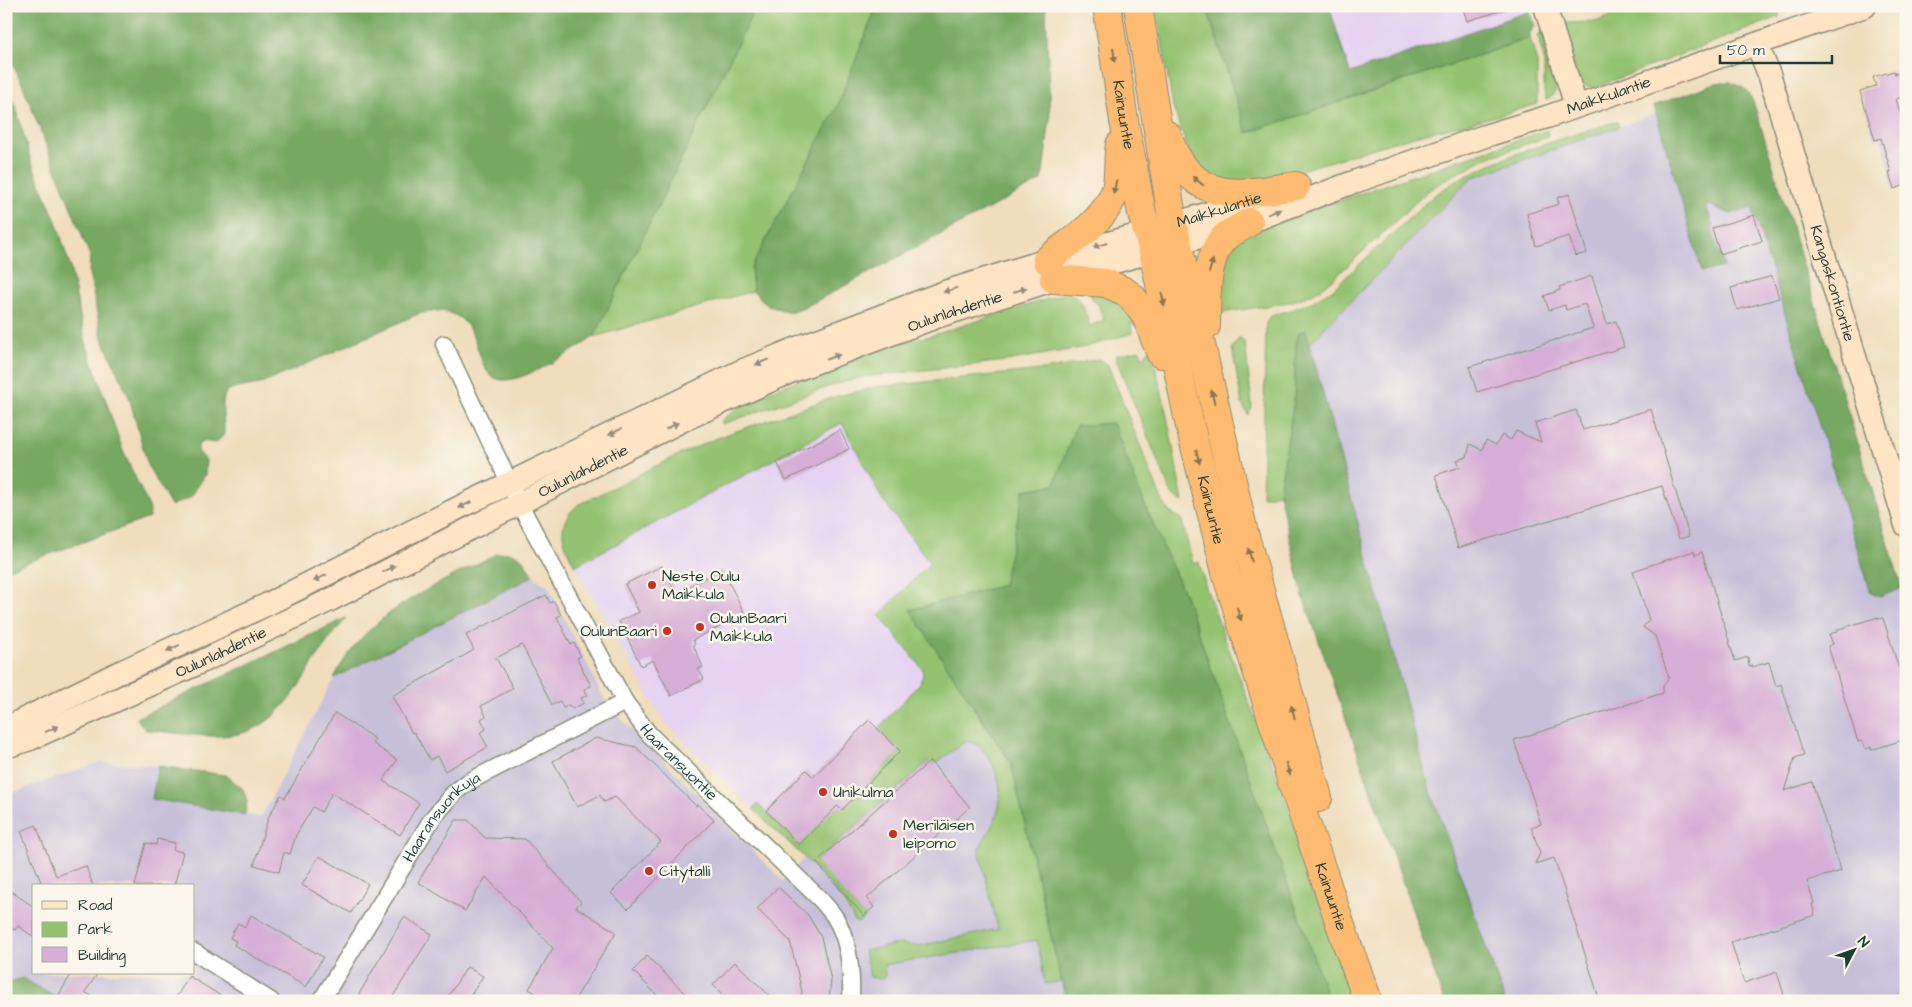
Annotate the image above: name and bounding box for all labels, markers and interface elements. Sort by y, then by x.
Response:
scale bar [1720,32,1832,64]
text: 50 m [1727,40,1765,61]
one-way arrow [1110,47,1118,63]
street label: Maikkulantie [1564,71,1654,120]
street label: Kainuuntie [1107,79,1140,152]
one-way arrow [1192,176,1205,187]
one-way arrow [1111,179,1119,194]
street label: Maikkulantie [1174,186,1265,233]
one-way arrow [1267,208,1282,216]
street label: Kangaskontiontie [1805,222,1861,344]
one-way arrow [1093,241,1108,249]
one-way arrow [1208,259,1216,274]
street label: Oulunlahdentie [904,286,1005,338]
one-way arrow [942,286,957,294]
one-way arrow [1013,286,1028,294]
one-way arrow [1159,291,1167,307]
one-way arrow [826,353,841,361]
one-way arrow [755,359,769,367]
one-way arrow [1209,389,1217,404]
one-way arrow [664,422,679,430]
one-way arrow [608,428,622,436]
street label: Oulunlahdentie [534,439,632,503]
one-way arrow [1194,450,1202,465]
street label: Kainuuntie [1192,473,1230,547]
one-way arrow [458,501,472,509]
one-way arrow [1246,547,1254,562]
one-way arrow [381,565,396,573]
place label: Neste Oulu Maikkula [662,565,740,605]
one-way arrow [313,574,327,582]
marker: Neste Oulu Maikkula [646,579,658,591]
place label: OulunBaari Maikkula [710,607,787,647]
one-way arrow [1236,607,1244,622]
place label: OulunBaari [581,620,658,642]
street label: Oulunlahdentie [172,621,270,683]
marker: OulunBaari Maikkula [694,621,706,633]
marker: OulunBaari [661,625,673,637]
one-way arrow [166,644,180,652]
one-way arrow [1288,704,1296,719]
street label: Haaransuontie [634,719,723,806]
one-way arrow [45,725,59,733]
one-way arrow [1285,762,1293,777]
street label: Haaransuonkuja [397,767,484,866]
place label: Unikulma [833,781,893,803]
marker: Unikulma [817,786,829,798]
place label: Meriläisen leipomo [903,814,974,854]
marker: Meriläisen leipomo [887,828,899,840]
place label: Citytalli [659,860,711,883]
street label: Kainuuntie [1309,860,1353,934]
marker: Citytalli [643,865,655,877]
legend [32,884,195,974]
text: Road [78,895,113,916]
text: Park [78,919,113,940]
north arrow [1830,924,1880,974]
text: N [1853,932,1874,952]
text: Building [78,945,126,967]

